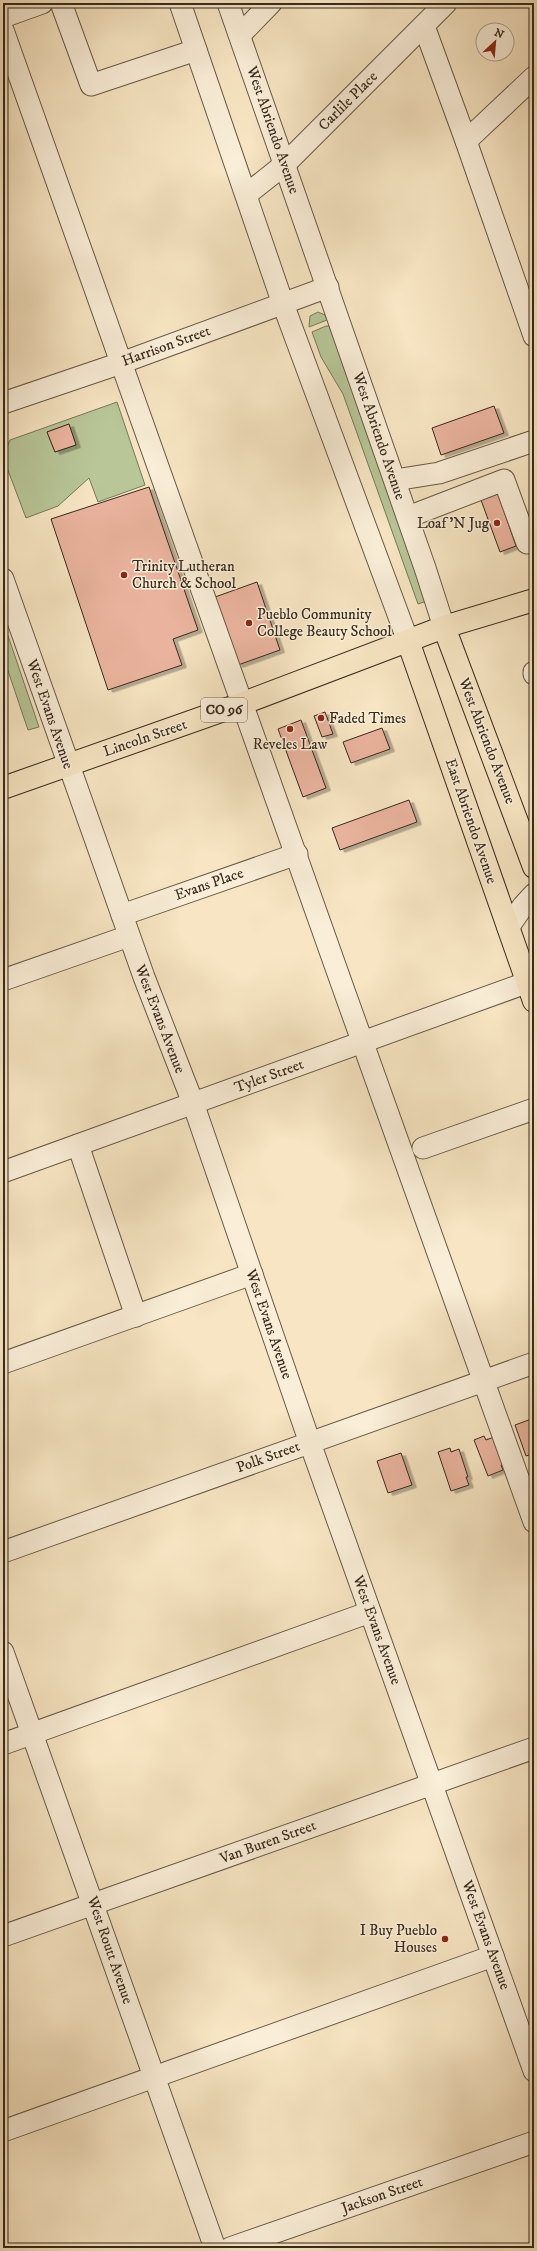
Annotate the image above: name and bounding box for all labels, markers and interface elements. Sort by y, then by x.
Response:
north arrow [475,22,515,62]
text: N [492,26,506,42]
street label: West Abriendo Avenue [242,63,304,196]
street label: Carlile Place [314,67,382,135]
street label: Harrison Street [119,321,213,371]
street label: West Abriendo Avenue [348,369,410,502]
place label: Loaf 'N Jug [417,514,490,533]
marker: Loaf 'N Jug [492,518,502,528]
place label: Trinity Lutheran Church & School [132,557,236,593]
marker: Trinity Lutheran Church & School [119,570,129,580]
place label: Pueblo Community College Beauty School [257,605,392,641]
marker: Pueblo Community College Beauty School [244,618,254,628]
street label: West Evans Avenue [22,656,78,771]
street label: West Abriendo Avenue [454,674,520,807]
road number: CO 96 [201,698,247,722]
place label: Faded Times [329,709,406,728]
marker: Faded Times [316,713,326,723]
street label: Lincoln Street [101,715,189,761]
marker: Reveles Law [285,724,295,734]
place label: Reveles Law [253,735,328,754]
street label: East Abriendo Avenue [441,756,501,886]
street label: Evans Place [172,863,246,905]
street label: West Evans Avenue [130,961,189,1076]
street label: Tyler Street [232,1055,306,1097]
street label: West Evans Avenue [241,1266,297,1381]
street label: Polk Street [234,1437,303,1477]
street label: West Evans Avenue [348,1572,406,1687]
street label: Van Buren Street [216,1816,319,1869]
street label: West Evans Avenue [457,1877,515,1992]
street label: West Routt Avenue [82,1893,137,2006]
place label: I Buy Pueblo Houses [360,1921,437,1957]
marker: I Buy Pueblo Houses [440,1934,450,1944]
street label: Jackson Street [337,2172,425,2218]

